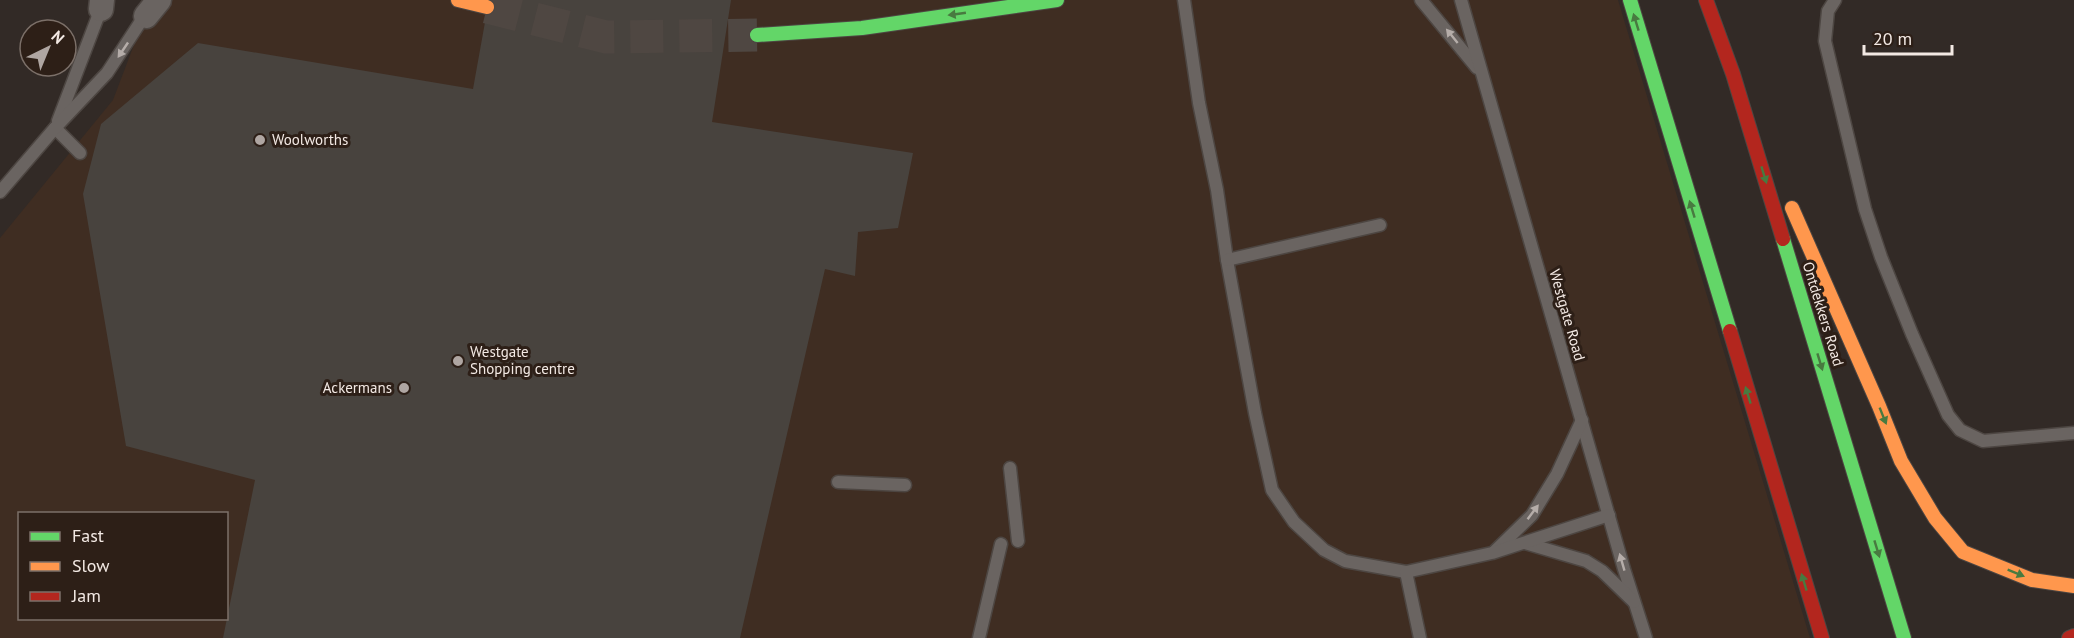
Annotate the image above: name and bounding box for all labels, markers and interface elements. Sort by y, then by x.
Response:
one-way arrow [948,10,967,19]
one-way arrow [1631,13,1640,31]
north arrow [18,18,78,78]
scale bar [1864,18,1952,56]
text: N [48,26,69,48]
text: 20 m [1873,27,1912,50]
one-way arrow [1446,29,1458,44]
one-way arrow [118,42,129,58]
place label: Woolworths [272,130,348,149]
marker: Woolworths [253,133,267,147]
one-way arrow [1760,166,1769,184]
one-way arrow [1687,200,1696,218]
street label: Ontdekkers Road [1799,259,1848,368]
street label: Westgate Road [1545,267,1590,363]
place label: Westgate Shopping centre [470,342,575,378]
one-way arrow [1816,353,1825,371]
marker: Westgate Shopping centre [451,354,465,368]
place label: Ackermans [323,378,392,397]
marker: Ackermans [397,381,411,395]
one-way arrow [1743,386,1752,404]
one-way arrow [1879,407,1889,425]
one-way arrow [1526,505,1538,520]
legend [18,512,228,620]
text: Fast [72,524,104,547]
one-way arrow [1873,540,1882,558]
one-way arrow [1617,553,1626,571]
text: Slow [72,554,110,577]
one-way arrow [2008,569,2026,579]
one-way arrow [1799,573,1808,591]
text: Jam [71,584,101,607]

